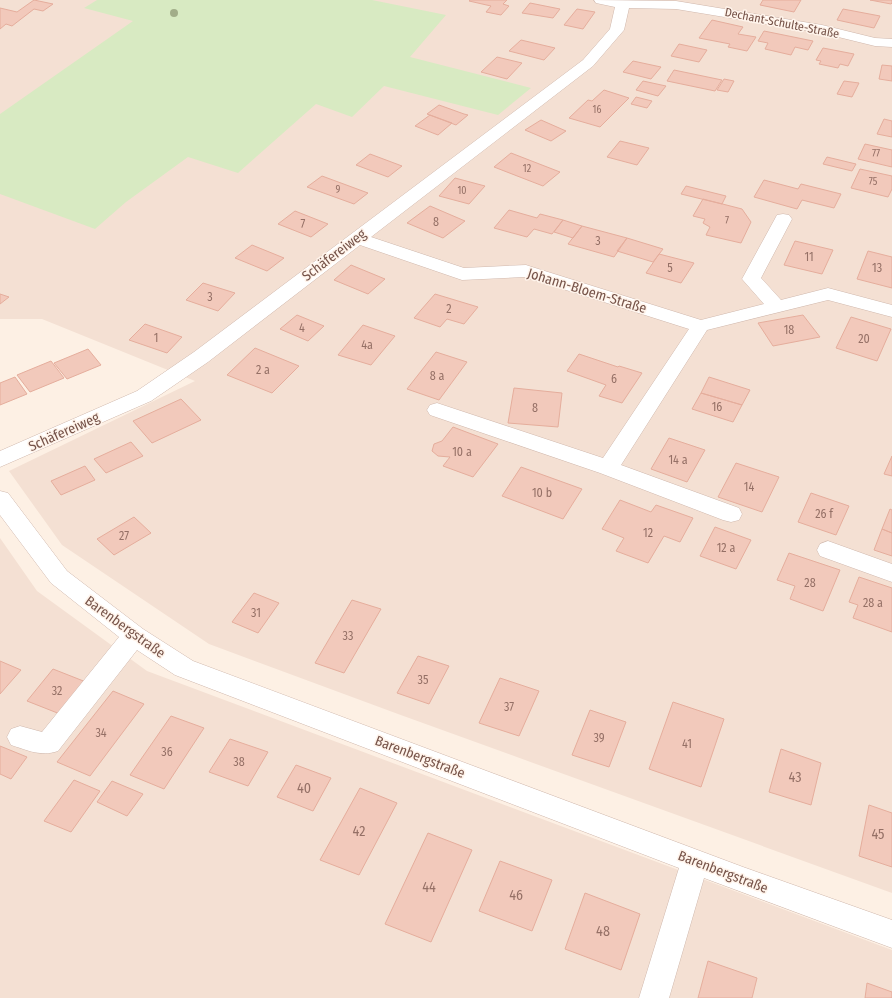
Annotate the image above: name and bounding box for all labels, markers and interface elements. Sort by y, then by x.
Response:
street label: Dechant-Schulte-Straße [724,5,841,41]
house number: 16 [593,104,601,116]
house number: 77 [872,148,880,160]
house number: 12 [523,163,532,175]
house number: 75 [869,176,878,188]
house number: 9 [336,184,341,196]
house number: 10 [457,185,467,197]
house number: 8 [433,215,439,229]
house number: 7 [725,215,729,227]
house number: 7 [301,217,306,231]
street label: Schäfereiweg [299,225,370,285]
house number: 3 [595,234,601,248]
house number: 11 [804,250,814,264]
house number: 5 [667,261,673,275]
house number: 13 [872,261,882,275]
street label: Johann-Bloem-Straße [525,265,649,317]
house number: 3 [207,290,213,304]
house number: 2 [446,302,452,316]
house number: 4 [299,321,305,335]
house number: 18 [784,323,794,337]
house number: 1 [154,331,158,345]
house number: 20 [858,332,870,346]
house number: 4a [361,338,373,352]
house number: 2 a [256,363,270,377]
house number: 8 a [430,369,444,383]
house number: 6 [611,372,617,386]
house number: 16 [712,400,722,414]
house number: 8 [532,401,538,415]
street label: Schäfereiweg [26,409,102,455]
house number: 10 a [452,445,472,459]
house number: 14 a [668,453,688,467]
house number: 14 [744,480,754,494]
house number: 10 b [532,486,552,500]
house number: 26 f [815,507,834,521]
house number: 12 [643,526,653,540]
house number: 27 [119,529,129,543]
house number: 12 a [717,541,735,555]
house number: 28 [804,576,816,590]
street label: Barenbergstraße [82,592,169,662]
house number: 28 a [863,596,883,610]
house number: 31 [251,606,261,620]
house number: 33 [343,629,353,643]
house number: 35 [418,673,429,687]
house number: 32 [52,684,62,698]
house number: 37 [504,700,514,714]
house number: 34 [95,726,107,740]
house number: 39 [593,731,605,745]
street label: Barenbergstraße [373,732,468,782]
house number: 41 [682,737,692,751]
house number: 36 [161,745,173,759]
house number: 38 [233,755,245,769]
house number: 43 [789,769,801,786]
house number: 40 [297,780,311,797]
house number: 42 [353,823,365,840]
house number: 45 [871,826,885,843]
street label: Barenbergstraße [676,847,771,897]
house number: 44 [422,879,436,896]
house number: 46 [509,887,523,904]
house number: 48 [596,923,610,940]

